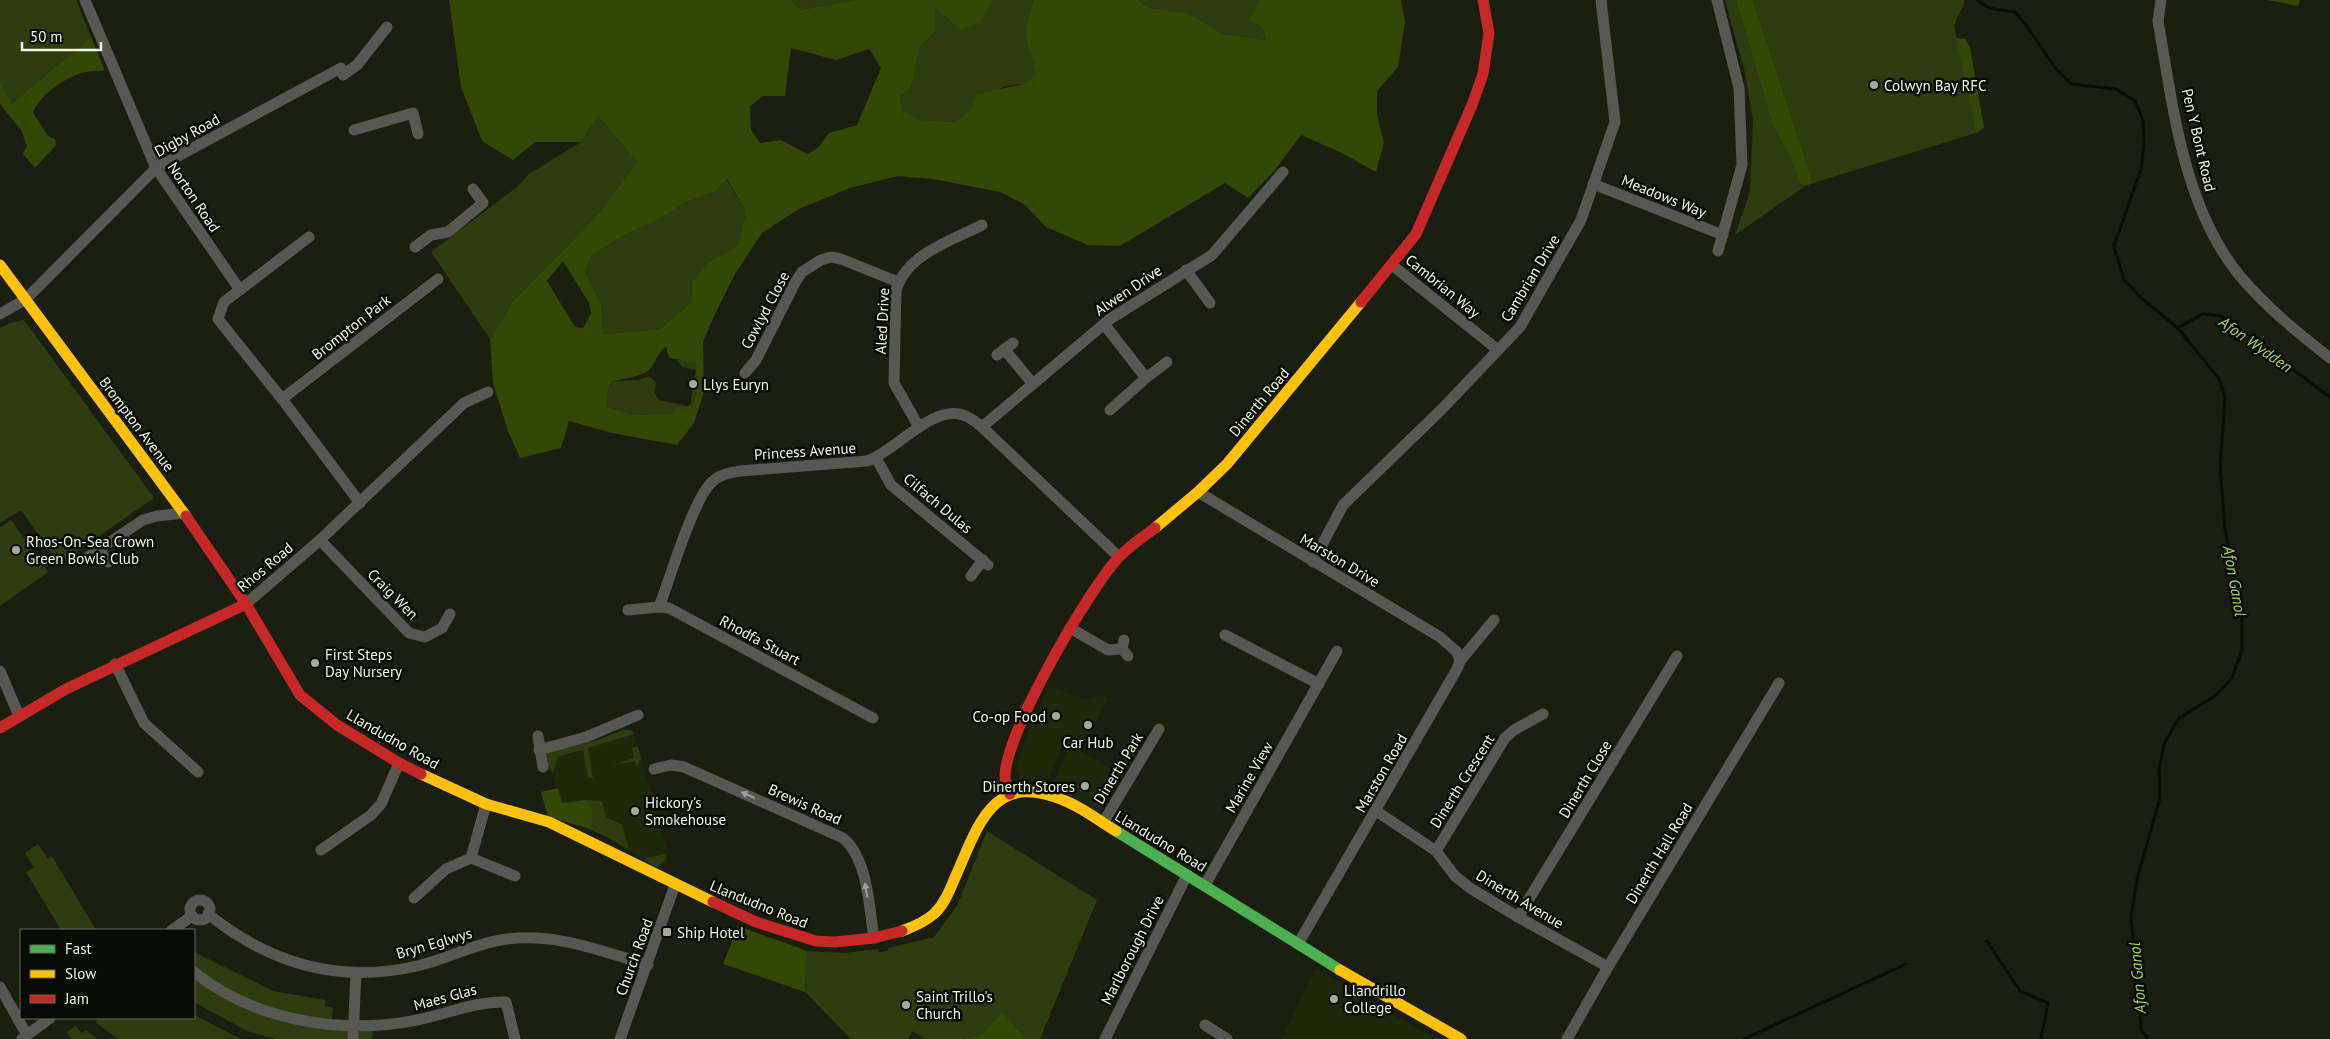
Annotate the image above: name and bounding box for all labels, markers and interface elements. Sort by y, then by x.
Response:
scale bar [22,20,101,52]
text: 50 m [30,27,63,46]
place label: Colwyn Bay RFC [1884,76,1987,95]
marker: Colwyn Bay RFC [1868,79,1880,91]
street label: Pen Y Bont Road [2178,87,2220,193]
street label: Digby Road [151,109,223,161]
street label: Norton Road [164,158,224,236]
street label: Meadows Way [1619,170,1709,222]
street label: Cambrian Drive [1497,231,1563,325]
street label: Cambrian Way [1402,250,1484,322]
street label: Alwen Drive [1091,260,1165,320]
street label: Cowlyd Close [737,268,793,352]
street label: Aled Drive [871,287,893,355]
street label: Brompton Park [308,290,395,364]
water label: Afon Wydden [2215,311,2297,377]
street label: Dinerth Road [1225,364,1293,440]
street label: Brompton Avenue [95,373,179,475]
place label: Llys Euryn [703,375,769,394]
marker: Llys Euryn [687,378,699,390]
street label: Princess Avenue [753,438,857,464]
street label: Cilfach Dulas [900,469,976,537]
street label: Marston Drive [1297,529,1383,591]
place label: Rhos-On-Sea Crown Green Bowls Club [26,532,154,568]
street label: Rhos Road [233,538,297,596]
water label: Afon Ganol [2219,543,2251,619]
marker: Rhos-On-Sea Crown Green Bowls Club [10,544,22,556]
street label: Craig Wen [364,565,422,623]
street label: Rhodfa Stuart [716,611,804,669]
place label: First Steps Day Nursery [325,645,402,681]
marker: First Steps Day Nursery [309,657,321,669]
street label: Llandudno Road [343,705,443,773]
place label: Co-op Food [972,707,1046,726]
marker: Co-op Food [1050,710,1062,722]
marker: Car Hub [1082,719,1094,731]
street label: Dinerth Park [1089,728,1147,807]
street label: Marston Road [1351,730,1411,816]
street label: Dinerth Crescent [1426,731,1498,831]
place label: Car Hub [1062,733,1114,752]
street label: Dinerth Close [1554,737,1616,821]
street label: Marine View [1221,738,1277,816]
place label: Dinerth Stores [983,777,1075,796]
street label: Brewis Road [765,779,845,829]
marker: Dinerth Stores [1079,780,1091,792]
one-way arrow [741,791,755,799]
place label: Hickory's Smokehouse [645,793,726,829]
street label: Dinerth Hall Road [1621,799,1697,907]
marker: Hickory's Smokehouse [629,805,641,817]
street label: Llandudno Road [1112,806,1210,876]
street label: Dinerth Avenue [1473,865,1567,933]
street label: Llandudno Road [707,876,811,932]
one-way arrow [861,881,869,897]
street label: Marlborough Drive [1096,892,1168,1008]
street label: Church Road [611,916,657,998]
street label: Bryn Eglwys [394,923,474,963]
place label: Ship Hotel [677,923,745,942]
marker: Ship Hotel [661,926,673,938]
legend [20,929,195,1019]
text: Fast [65,939,92,958]
water label: Afon Ganol [2124,941,2150,1016]
text: Slow [65,964,96,983]
street label: Maes Glas [411,979,479,1015]
place label: Llandrillo College [1344,981,1406,1017]
place label: Saint Trillo's Church [916,987,993,1023]
text: Jam [64,989,89,1008]
marker: Llandrillo College [1328,993,1340,1005]
marker: Saint Trillo's Church [900,999,912,1011]

